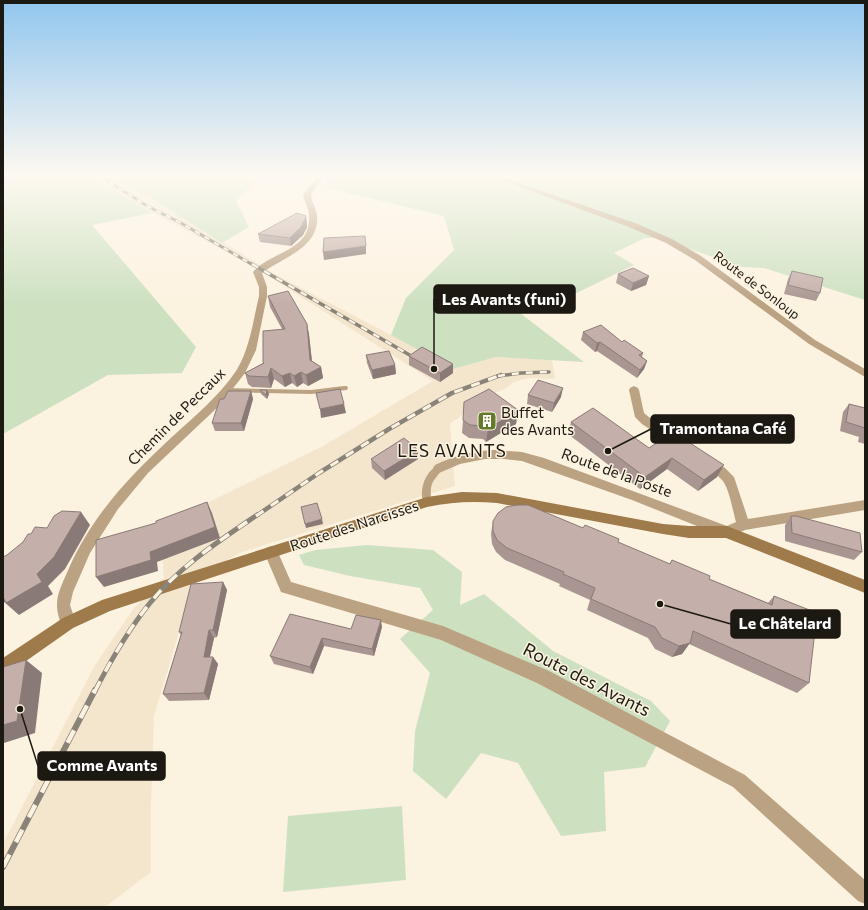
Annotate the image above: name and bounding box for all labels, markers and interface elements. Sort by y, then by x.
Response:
street label: Route de Sonloup [711,247,803,323]
callout: Les Avants (funi) [434,285,575,313]
text: Les Avants (funi) [442,289,566,308]
street label: Chemin de Peccaux [123,363,229,469]
place label: Buffet des Avants [501,403,574,438]
building icon: Buffet des Avants [476,410,498,432]
callout: Tramontana Café [651,415,794,443]
text: Tramontana Café [660,418,786,437]
district label: LES AVANTS [397,440,507,461]
street label: Route de la Poste [559,444,675,500]
street label: Route des Narcisses [287,496,421,554]
callout: Le Châtelard [731,610,840,638]
text: Le Châtelard [739,613,831,632]
street label: Route des Avants [520,637,654,721]
callout: Comme Avants [38,752,165,780]
text: Comme Avants [46,755,158,774]

